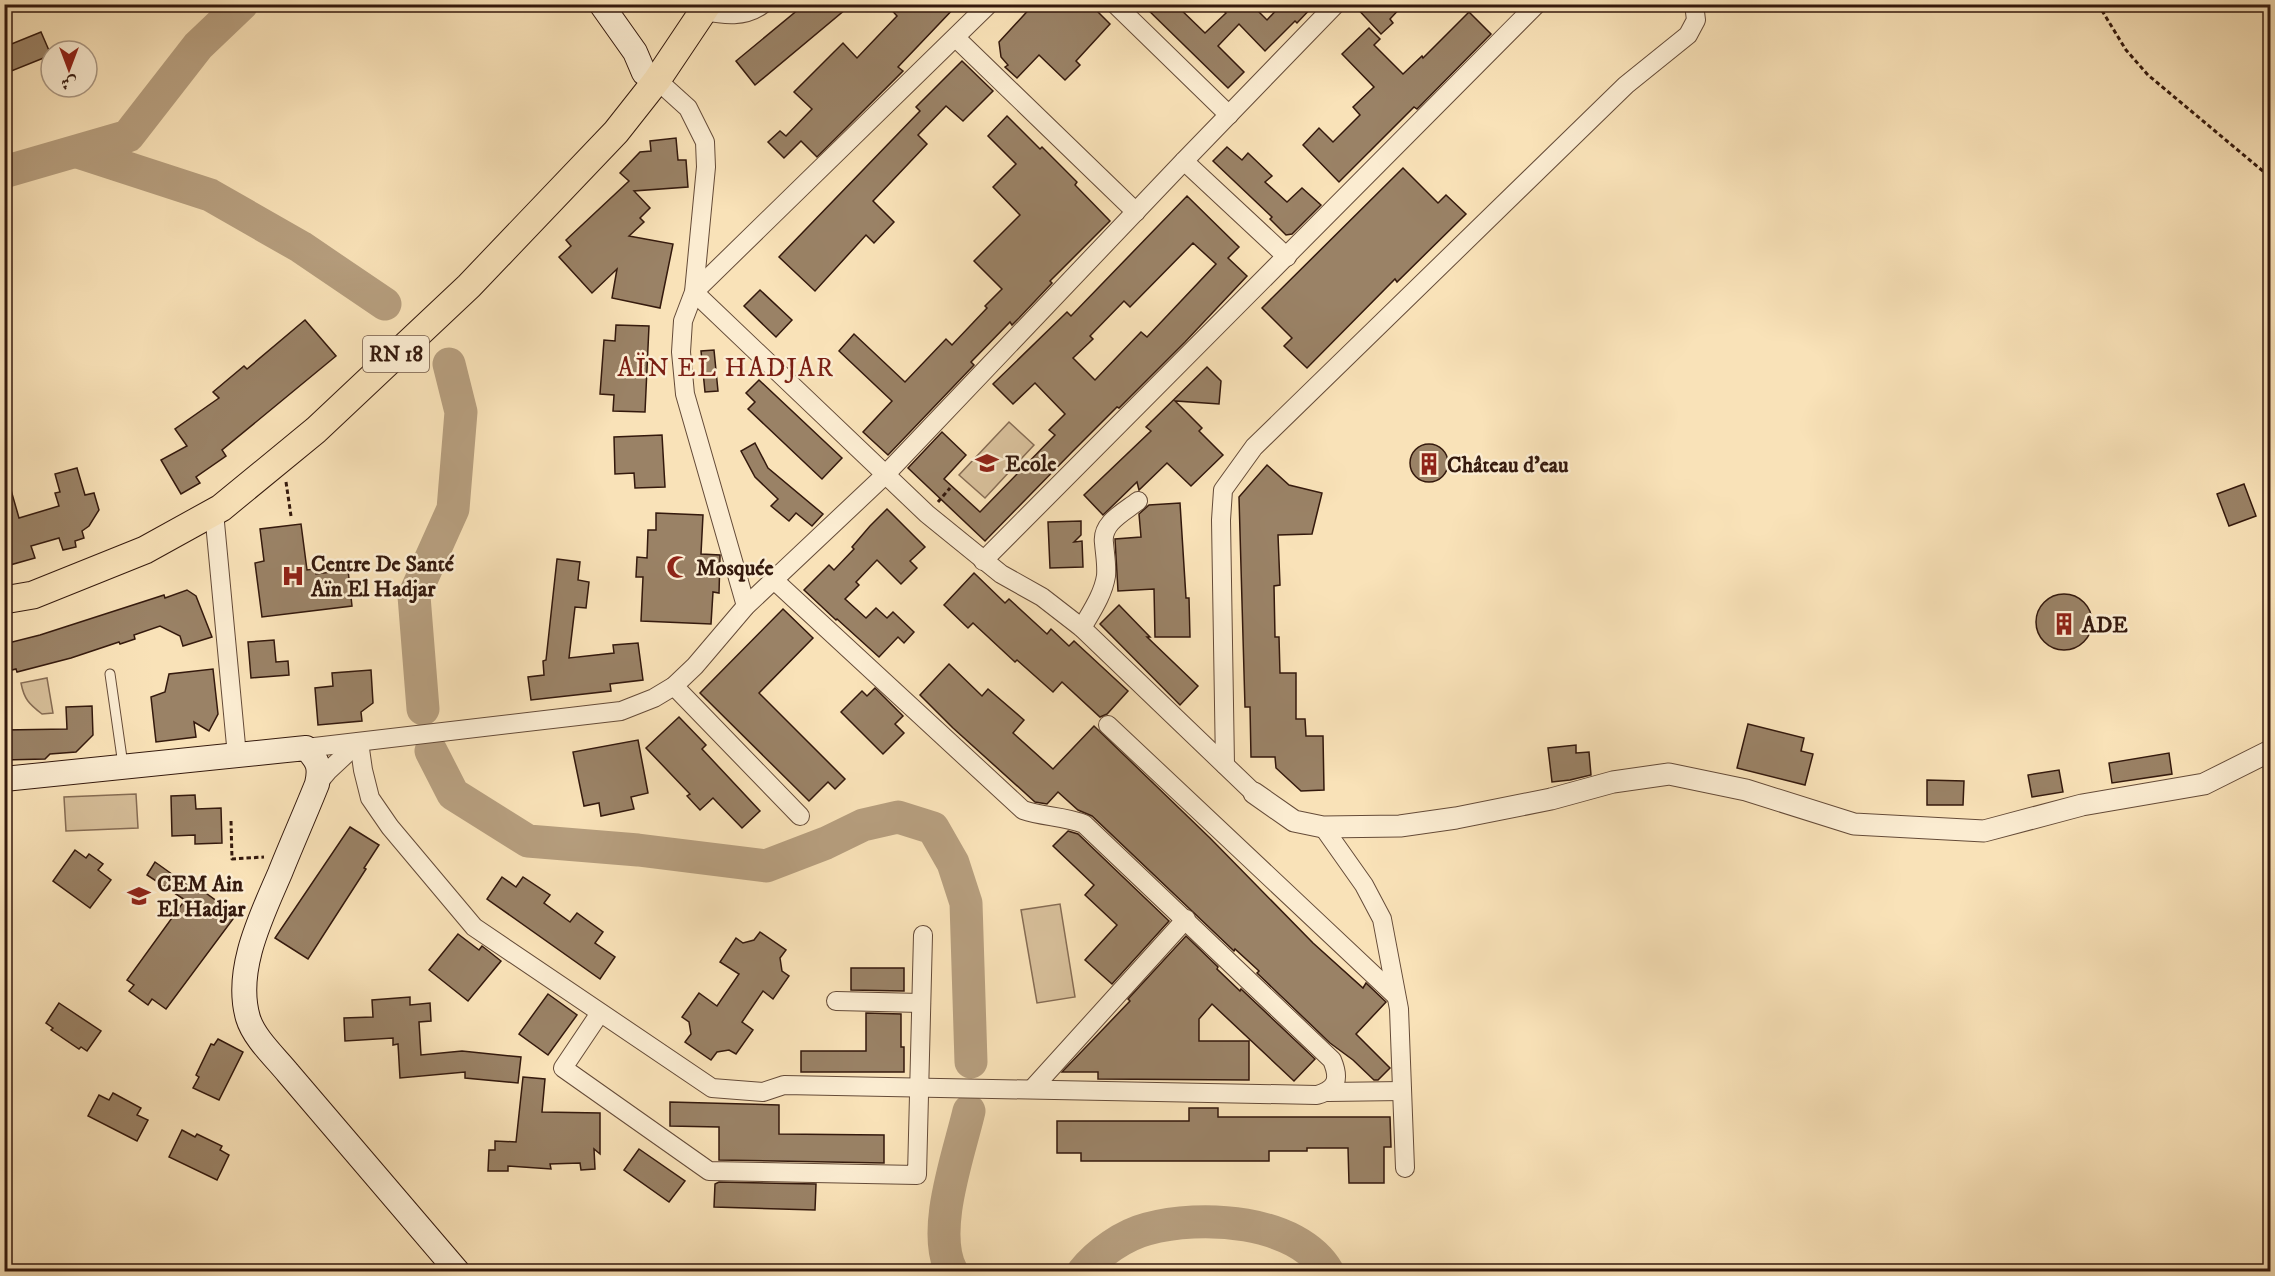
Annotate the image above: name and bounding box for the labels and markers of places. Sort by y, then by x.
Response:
school or university icon: Ecole [974,450,1000,476]
place label: Ecole [1005,451,1056,478]
building icon: Château d'eau [1416,451,1442,477]
place label: Château d'eau [1447,452,1569,479]
place label: Centre De Santé Aïn El Hadjar [310,551,455,604]
mosque icon: Mosquée [665,554,691,580]
place label: Mosquée [696,555,774,582]
hospital icon: Centre De Santé Aïn El Hadjar [280,563,306,589]
building icon: ADE [2051,611,2077,637]
place label: ADE [2081,612,2128,639]
place label: CEM Ain El Hadjar [157,871,246,924]
school or university icon: CEM Ain El Hadjar [126,883,152,909]

